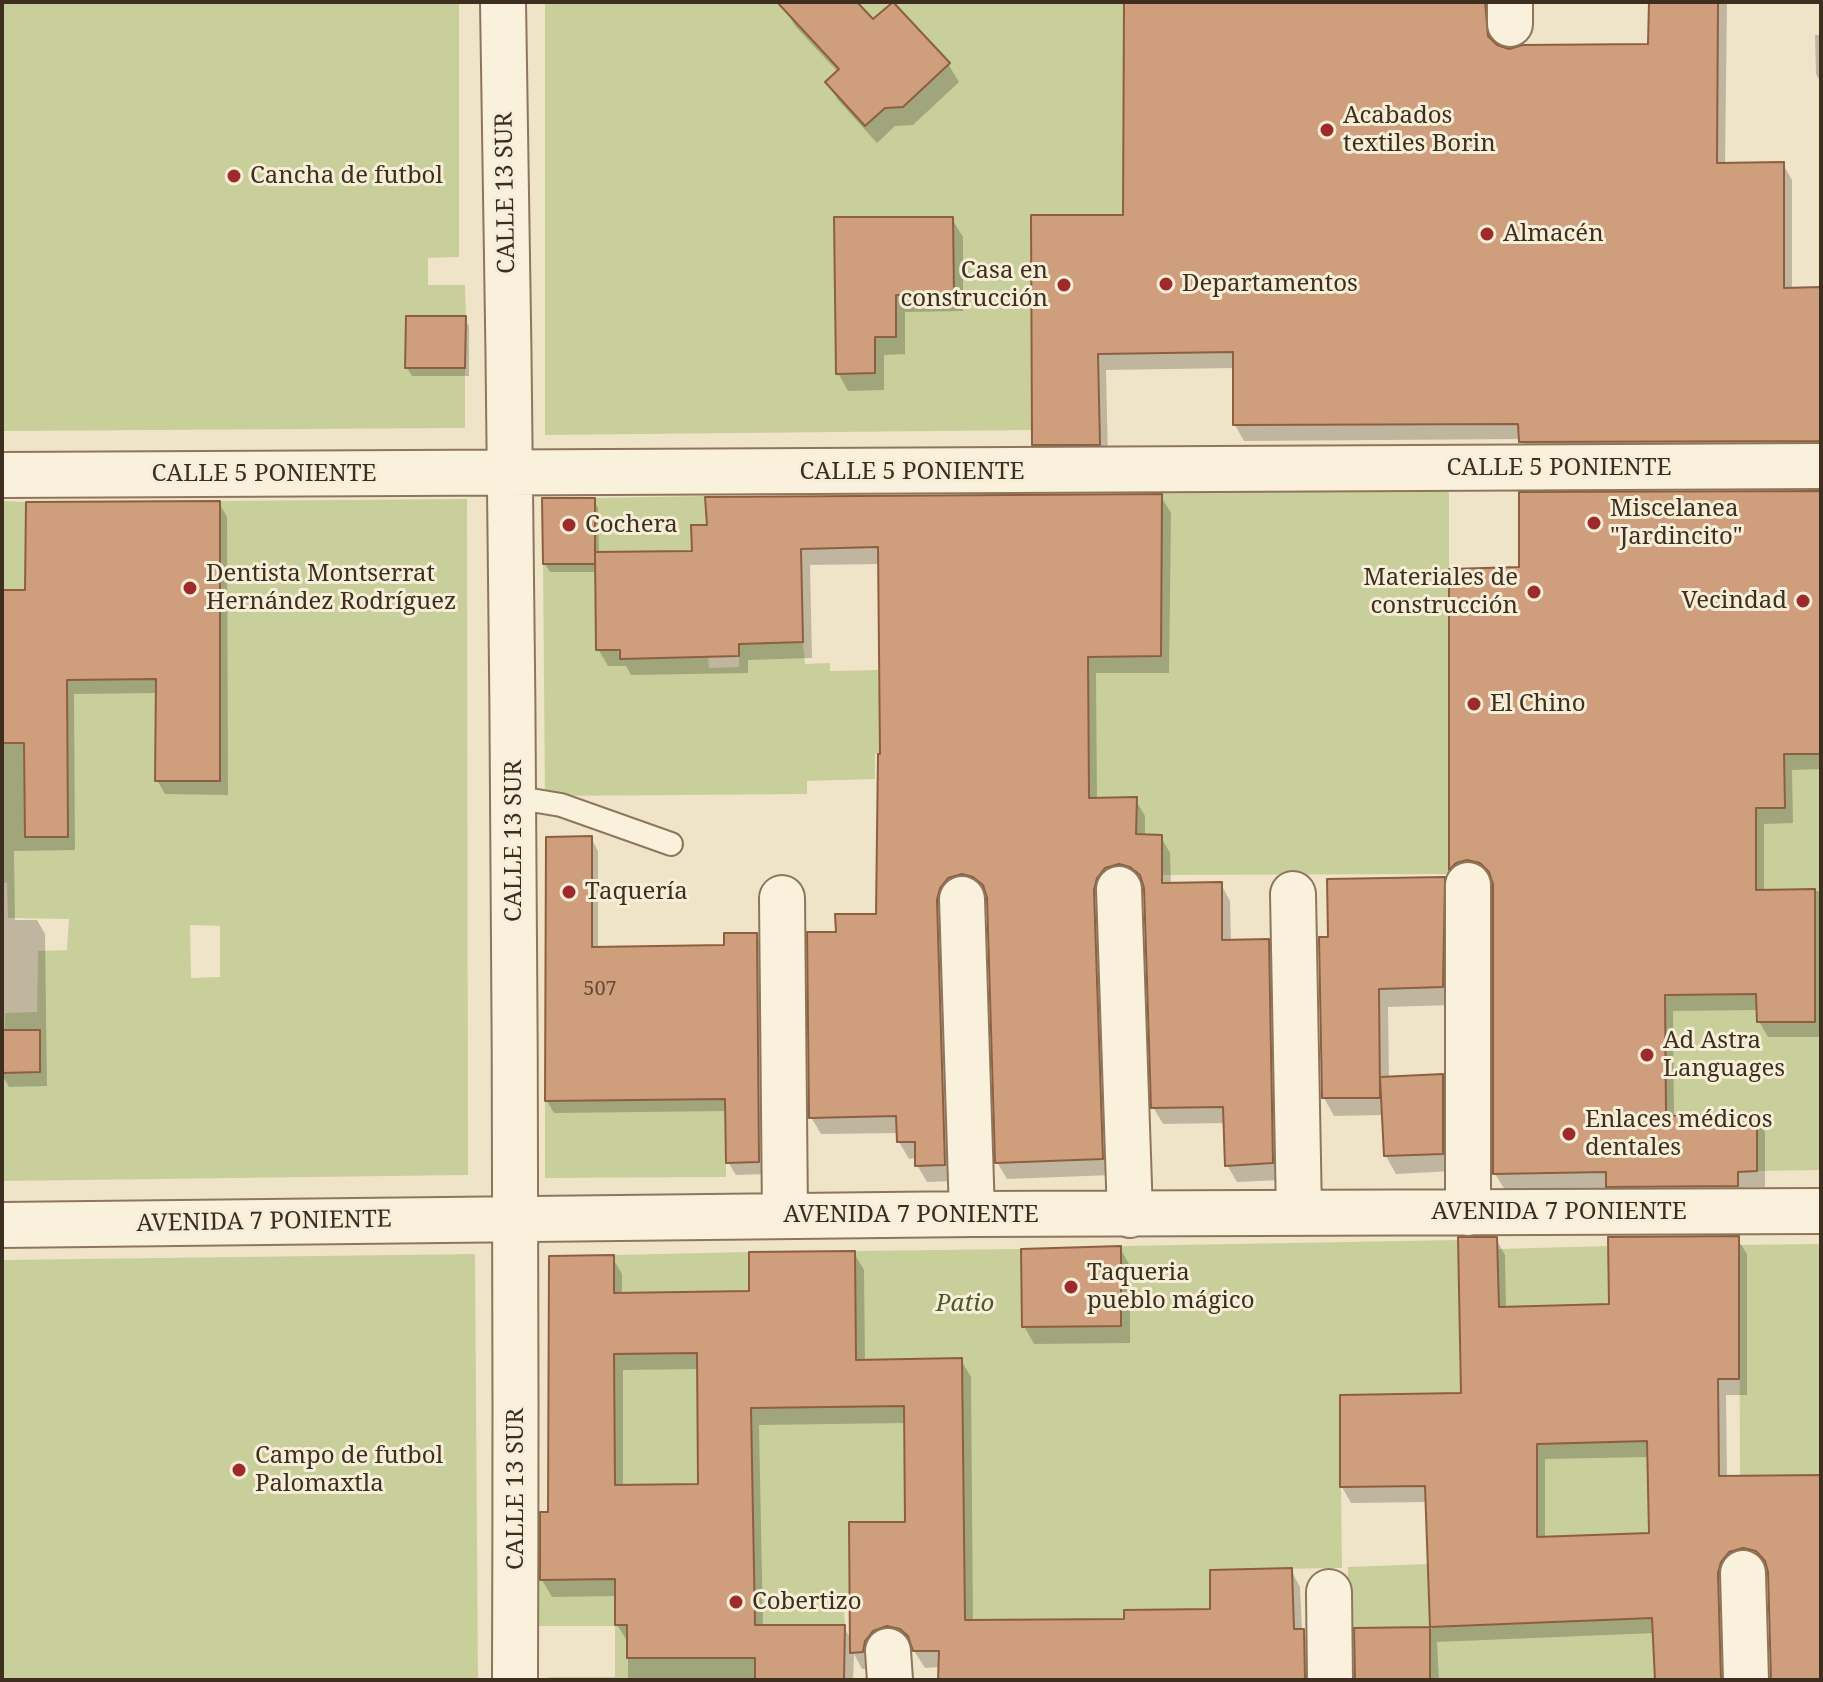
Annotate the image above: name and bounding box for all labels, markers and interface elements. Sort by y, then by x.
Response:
place label: Acabados textiles Borin [1343,102,1496,158]
street label: CALLE 13 SUR [490,112,522,274]
marker: Acabados textiles Borin [1318,121,1336,139]
place label: Cancha de futbol [250,162,443,190]
marker: Cancha de futbol [225,167,243,185]
place label: Almacén [1503,220,1604,248]
marker: Almacén [1478,225,1496,243]
place label: Casa en construcción [900,257,1048,313]
place label: Departamentos [1182,270,1358,298]
marker: Departamentos [1157,275,1175,293]
marker: Casa en construcción [1055,276,1073,294]
street label: CALLE 5 PONIENTE [1447,454,1671,482]
street label: CALLE 5 PONIENTE [800,458,1024,486]
street label: CALLE 5 PONIENTE [152,460,376,488]
place label: Miscelanea "Jardincito" [1610,495,1743,551]
place label: Cochera [585,511,678,539]
marker: Miscelanea "Jardincito" [1585,514,1603,532]
marker: Cochera [560,516,578,534]
place label: Dentista Montserrat Hernández Rodríguez [206,560,456,616]
place label: Materiales de construcción [1363,564,1518,620]
marker: Dentista Montserrat Hernández Rodríguez [181,579,199,597]
marker: Materiales de construcción [1525,583,1543,601]
place label: Vecindad [1681,587,1787,615]
marker: Vecindad [1794,592,1812,610]
place label: El Chino [1490,690,1586,718]
marker: El Chino [1465,695,1483,713]
street label: CALLE 13 SUR [500,760,528,922]
place label: Taquería [585,878,688,906]
marker: Taquería [560,883,578,901]
house number: 507 [583,977,617,1001]
place label: Ad Astra Languages [1663,1027,1785,1083]
marker: Ad Astra Languages [1638,1046,1656,1064]
place label: Enlaces médicos dentales [1585,1106,1773,1162]
marker: Enlaces médicos dentales [1560,1125,1578,1143]
street label: AVENIDA 7 PONIENTE [1431,1198,1687,1226]
street label: AVENIDA 7 PONIENTE [783,1201,1039,1229]
street label: AVENIDA 7 PONIENTE [136,1205,392,1239]
place label: Taqueria pueblo mágico [1087,1259,1255,1315]
marker: Taqueria pueblo mágico [1062,1278,1080,1296]
park label: Patio [936,1290,994,1318]
street label: CALLE 13 SUR [502,1408,530,1570]
place label: Campo de futbol Palomaxtla [255,1442,443,1498]
marker: Campo de futbol Palomaxtla [230,1461,248,1479]
place label: Cobertizo [752,1588,862,1616]
marker: Cobertizo [727,1593,745,1611]

